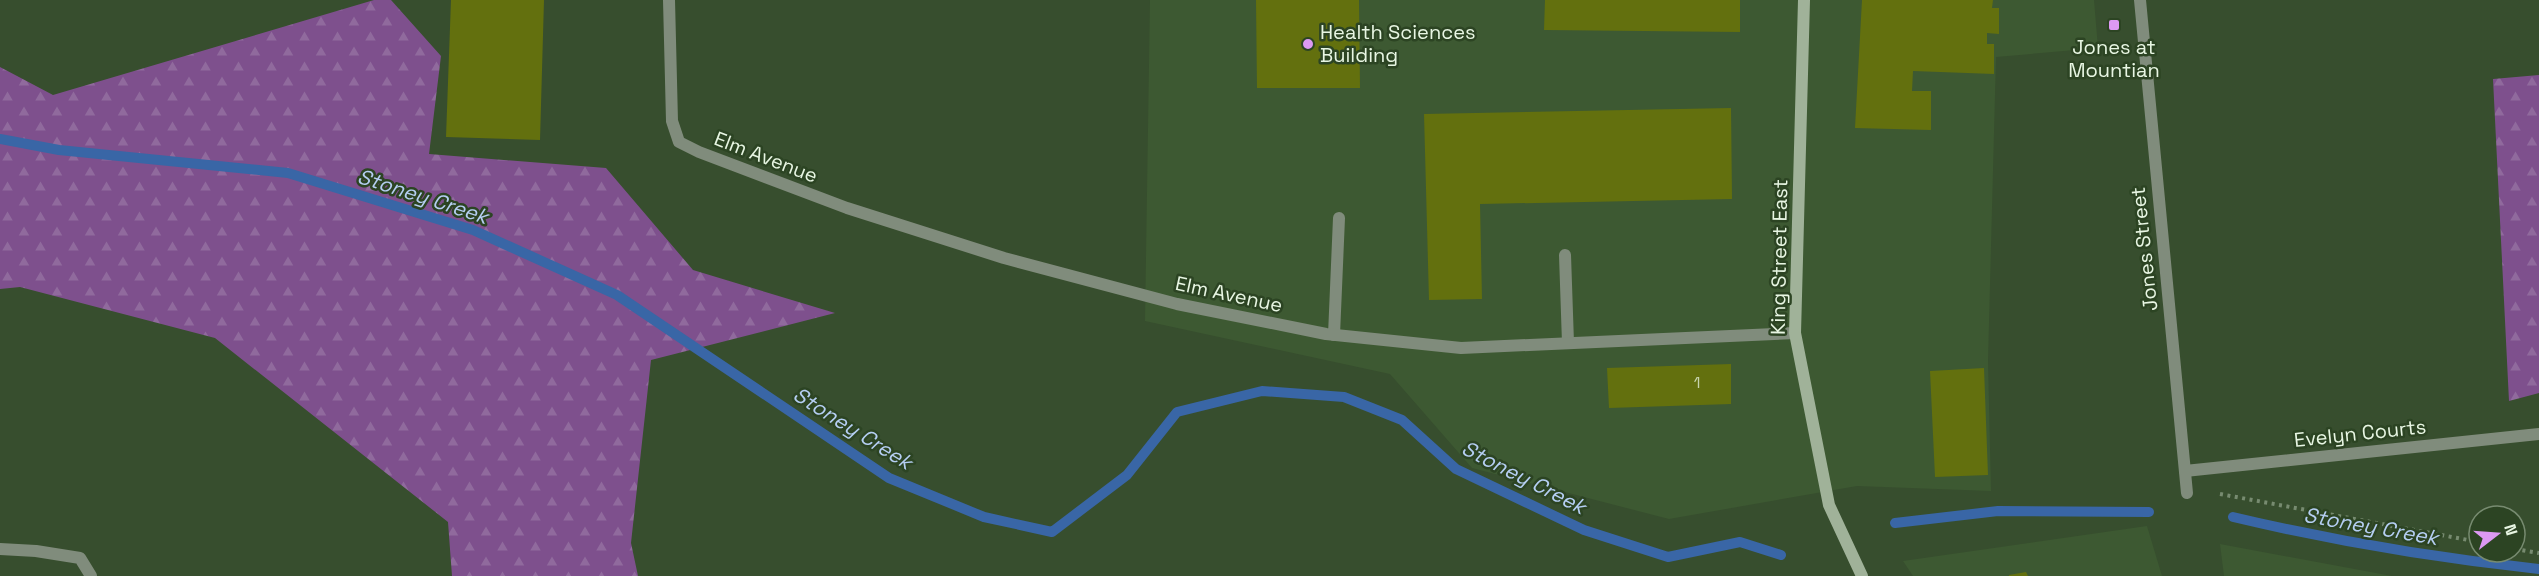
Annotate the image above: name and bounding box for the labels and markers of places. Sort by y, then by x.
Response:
marker: Jones at Mountian [2107,18,2121,32]
place label: Health Sciences Building [1320,19,1476,68]
place label: Jones at Mountian [2068,34,2160,83]
marker: Health Sciences Building [1301,37,1315,51]

